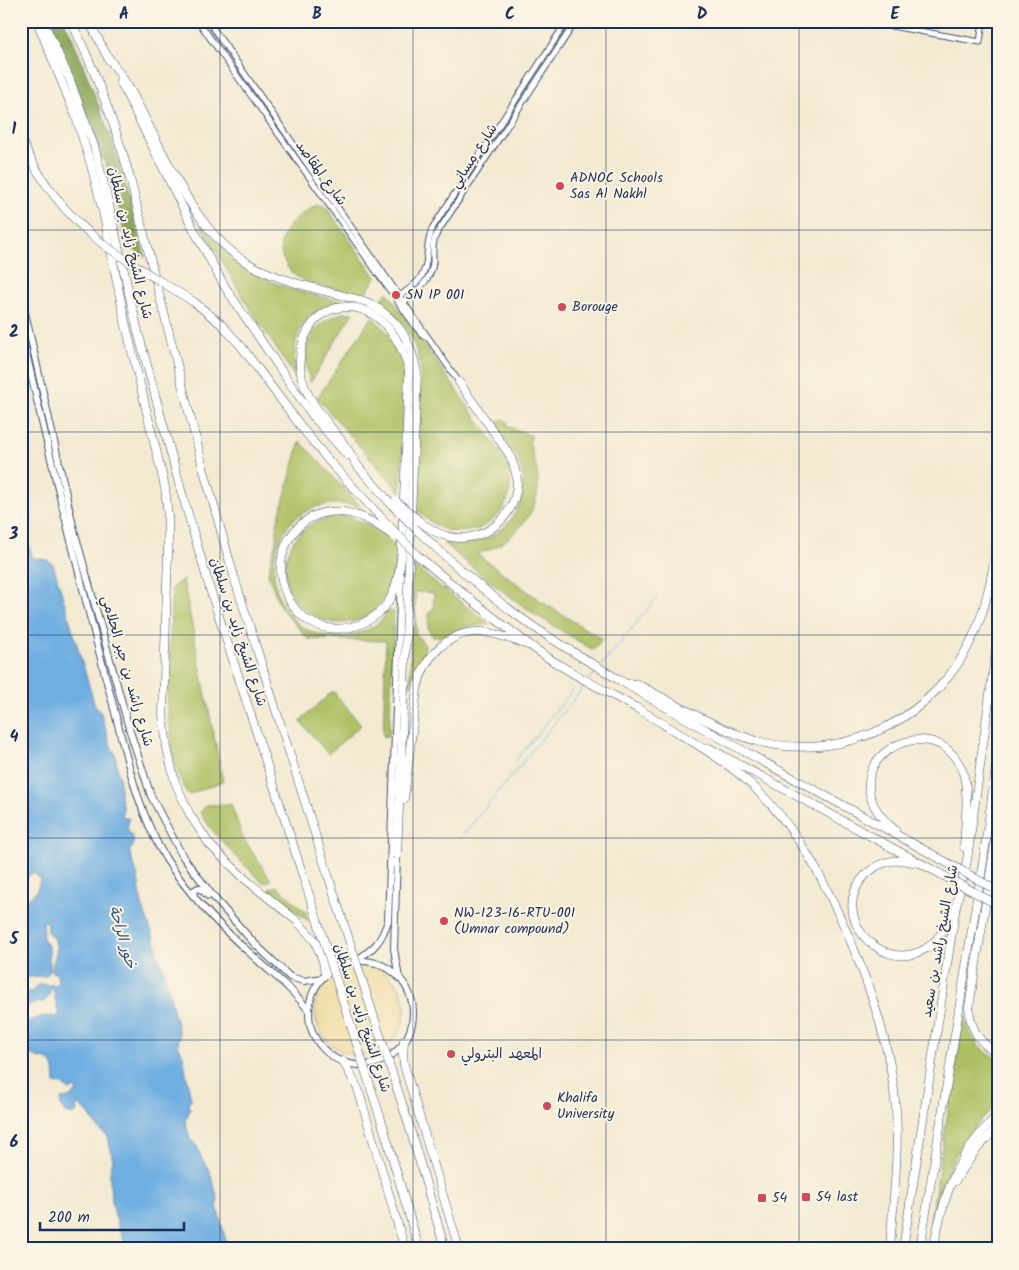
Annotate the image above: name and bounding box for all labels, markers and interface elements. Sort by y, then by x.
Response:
text: A [119,2,129,27]
text: B [312,2,322,27]
text: C [505,2,515,27]
text: D [697,2,708,27]
text: E [891,2,901,27]
text: 1 [12,117,17,142]
street label: شارع مِسانِي [445,119,504,193]
street label: شارع المقاصد [290,136,352,210]
street label: شارع الشيخ زايد بن سلطان [102,165,158,321]
place label: ADNOC Schools Sas Al Nakhl [570,167,663,205]
marker: ADNOC Schools Sas Al Nakhl [554,180,566,192]
place label: SN IP 001 [406,284,464,306]
marker: SN IP 001 [390,289,402,301]
place label: Borouge [572,296,619,318]
marker: Borouge [556,301,568,313]
text: 2 [9,320,19,345]
text: 3 [9,522,19,547]
street label: شارع الشيخ زايد بن سلطان [203,555,273,709]
street label: شارع راشد بن جبر الحلامي [94,593,159,749]
text: 4 [10,725,19,750]
street label: شارع الشيخ راشد بن سعيد [916,863,964,1019]
place label: NW-123-16-RTU-001 (Umnar compound) [454,902,575,940]
water label: خور الراحة [102,903,143,972]
marker: NW-123-16-RTU-001 (Umnar compound) [438,915,450,927]
text: 5 [9,927,20,952]
street label: شارع الشيخ زايد بن سلطان [327,941,397,1095]
place label: المعهد البترولي [461,1043,542,1066]
marker: المعهد البترولي [445,1048,457,1060]
place label: Khalifa University [557,1087,615,1125]
marker: Khalifa University [541,1100,553,1112]
text: 6 [10,1130,19,1155]
place label: 54 last [816,1186,859,1208]
place label: 54 [772,1187,788,1209]
marker: 54 last [800,1191,812,1203]
marker: 54 [756,1192,768,1204]
scale bar [40,1200,184,1232]
text: 200 m [48,1206,90,1230]

